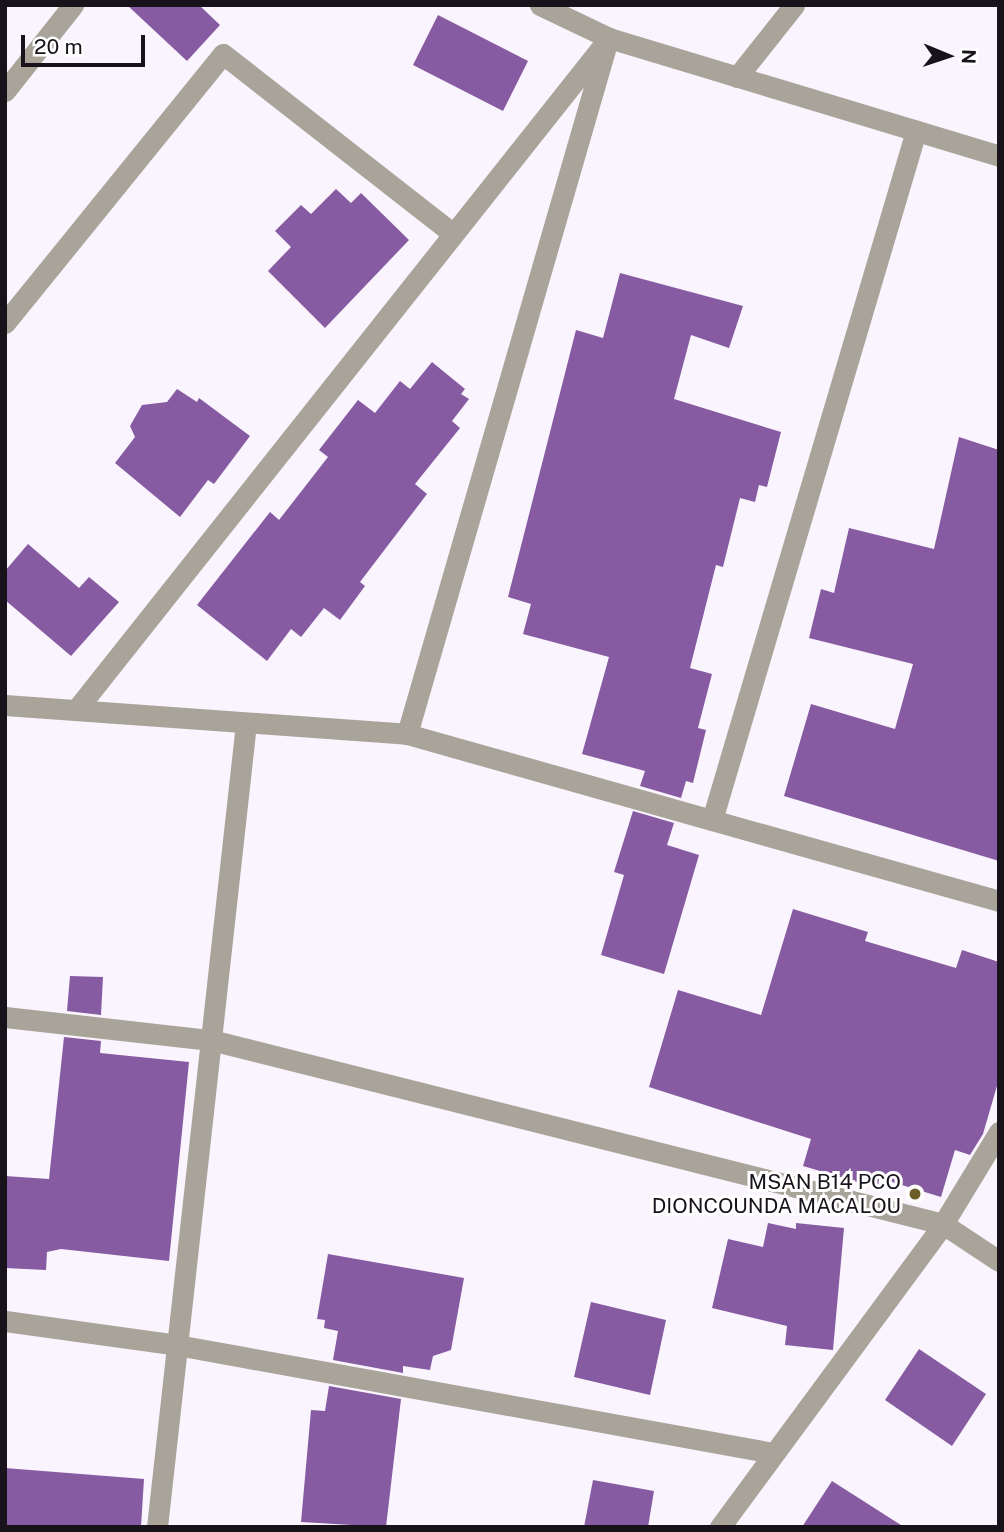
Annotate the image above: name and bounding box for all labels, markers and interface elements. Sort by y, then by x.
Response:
scale bar [24,21,149,65]
north arrow [913,21,983,91]
text: 20 m [34,34,83,59]
text: N [958,49,980,65]
place label: MSAN B14 PCO DIONCOUNDA MACALOU [652,1169,901,1219]
marker: MSAN B14 PCO DIONCOUNDA MACALOU [907,1186,923,1202]

